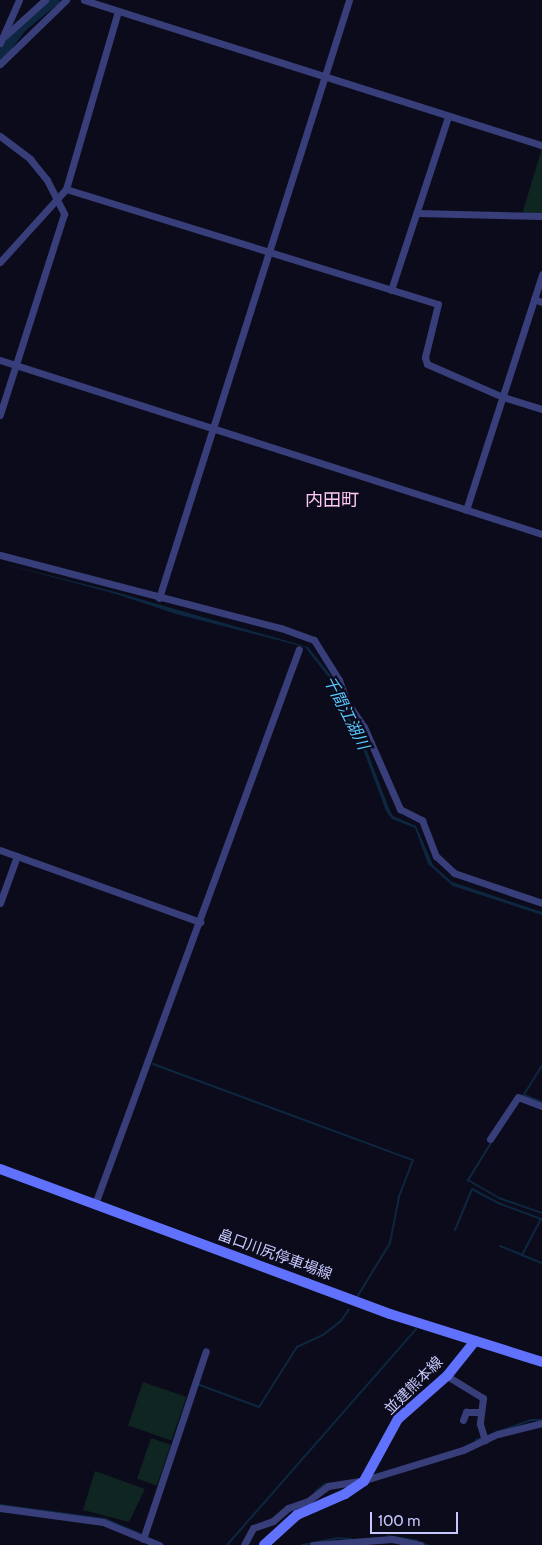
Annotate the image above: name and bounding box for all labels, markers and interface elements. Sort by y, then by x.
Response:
district label: 内田町 [305,489,359,511]
water label: 千間江湖川 [319,673,373,753]
street label: 畠口川尻停車場線 [216,1226,334,1284]
street label: 並建熊本線 [381,1353,447,1419]
scale bar [372,1502,460,1534]
text: 100 m [378,1512,420,1530]

